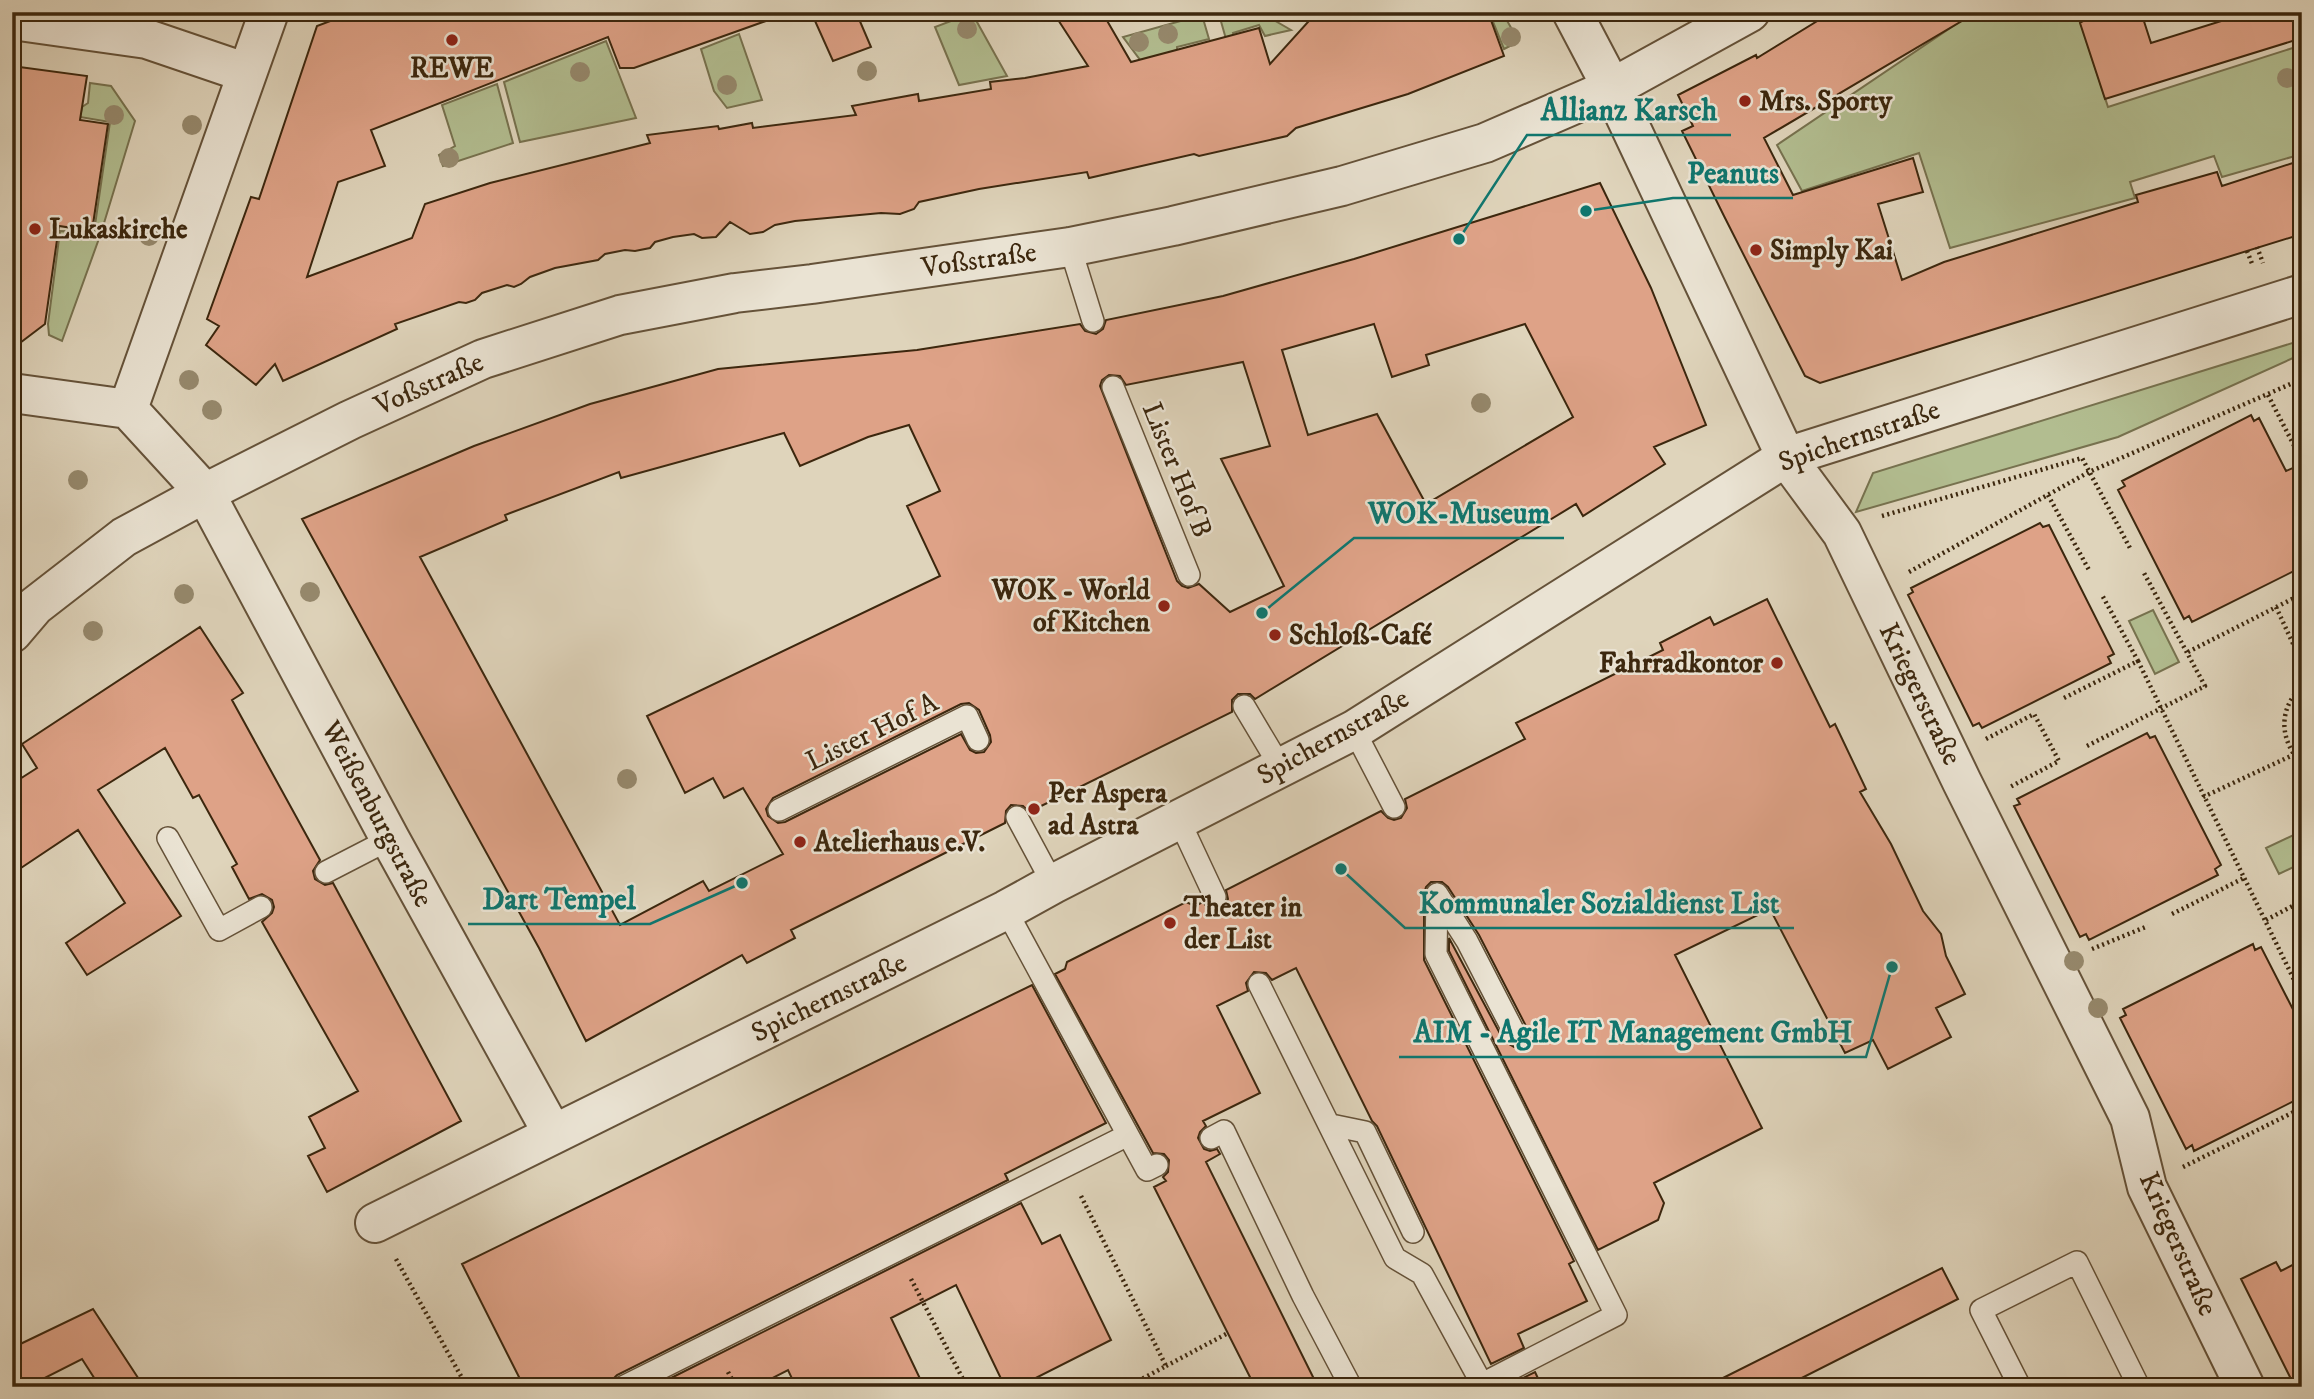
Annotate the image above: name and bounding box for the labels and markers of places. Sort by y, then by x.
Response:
marker: REWE [444,32,460,48]
place label: REWE [410,51,494,86]
callout: Allianz Karsch [1527,84,1731,135]
place label: Mrs. Sporty [1759,84,1893,119]
marker: Mrs. Sporty [1737,93,1753,109]
callout: Peanuts [1673,147,1793,198]
place label: Lukaskirche [49,212,188,247]
marker: Lukaskirche [27,221,43,237]
place label: Simply Kai [1770,233,1893,268]
marker: Simply Kai [1748,242,1764,258]
callout: WOK-Museum [1354,487,1564,538]
place label: WOK - World of Kitchen [991,573,1151,640]
marker: WOK - World of Kitchen [1156,598,1172,614]
place label: Schloß-Café [1289,618,1432,653]
marker: Schloß-Café [1267,627,1283,643]
place label: Fahrradkontor [1599,646,1764,681]
marker: Fahrradkontor [1769,655,1785,671]
place label: Per Aspera ad Astra [1048,776,1168,843]
marker: Per Aspera ad Astra [1026,801,1042,817]
place label: Atelierhaus e.V. [813,825,985,860]
marker: Atelierhaus e.V. [792,834,808,850]
callout: Dart Tempel [468,873,650,924]
callout: Kommunaler Sozialdienst List [1405,877,1794,928]
place label: Theater in der List [1183,890,1302,957]
marker: Theater in der List [1162,915,1178,931]
callout: AIM - Agile IT Management GmbH [1399,1006,1866,1057]

